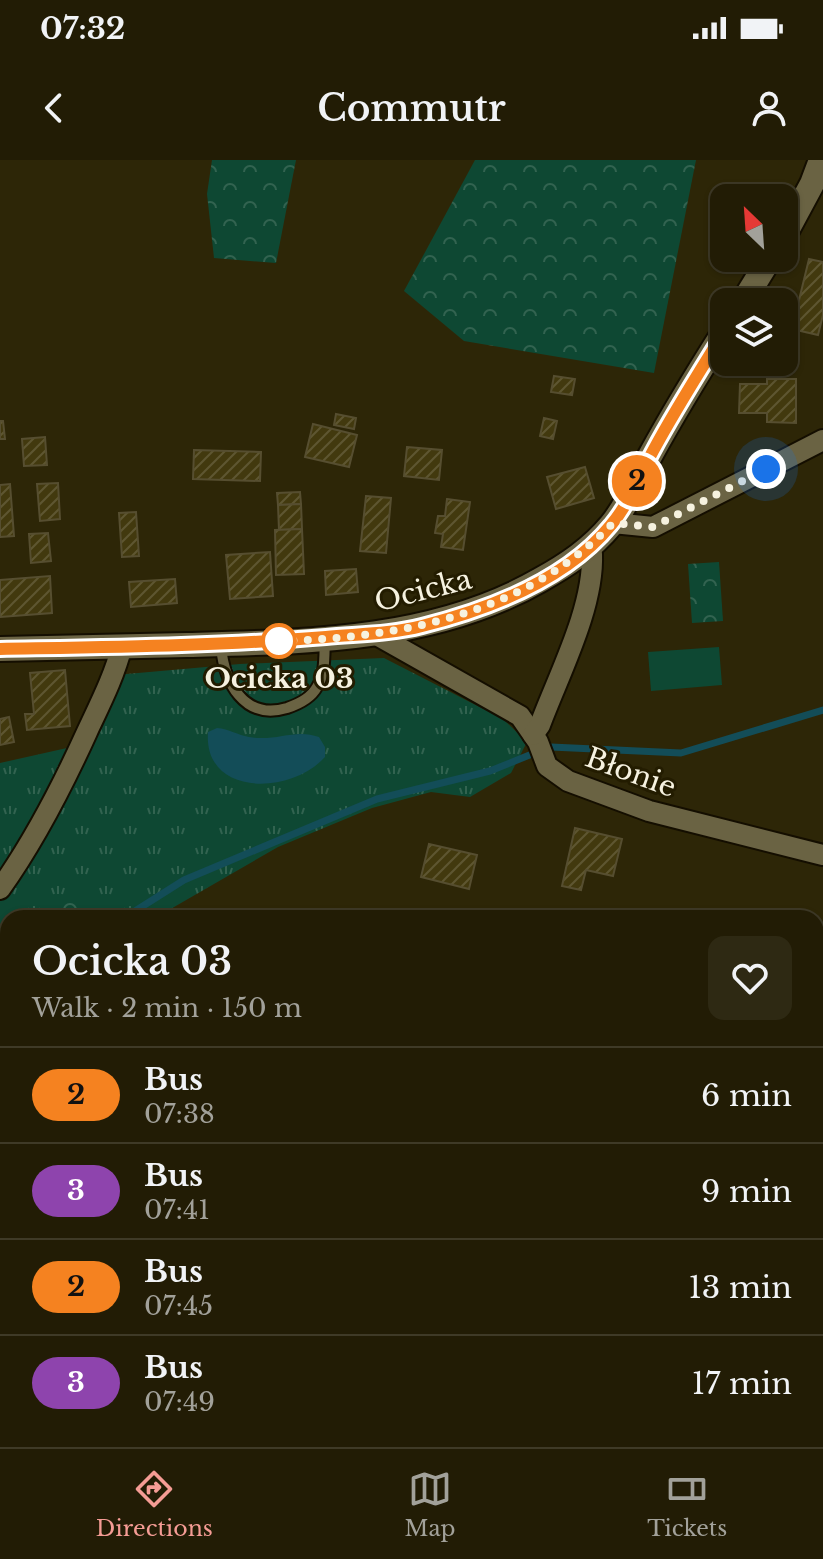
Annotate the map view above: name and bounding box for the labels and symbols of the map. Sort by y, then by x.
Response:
north arrow [710,184,798,272]
your location [746,449,786,489]
line badge: 2 [611,455,663,507]
street label: Ocicka [371,561,476,619]
marker: Ocicka 03 [262,624,296,658]
place label: Ocicka 03 [204,661,354,696]
street label: Błonie [581,740,681,805]

